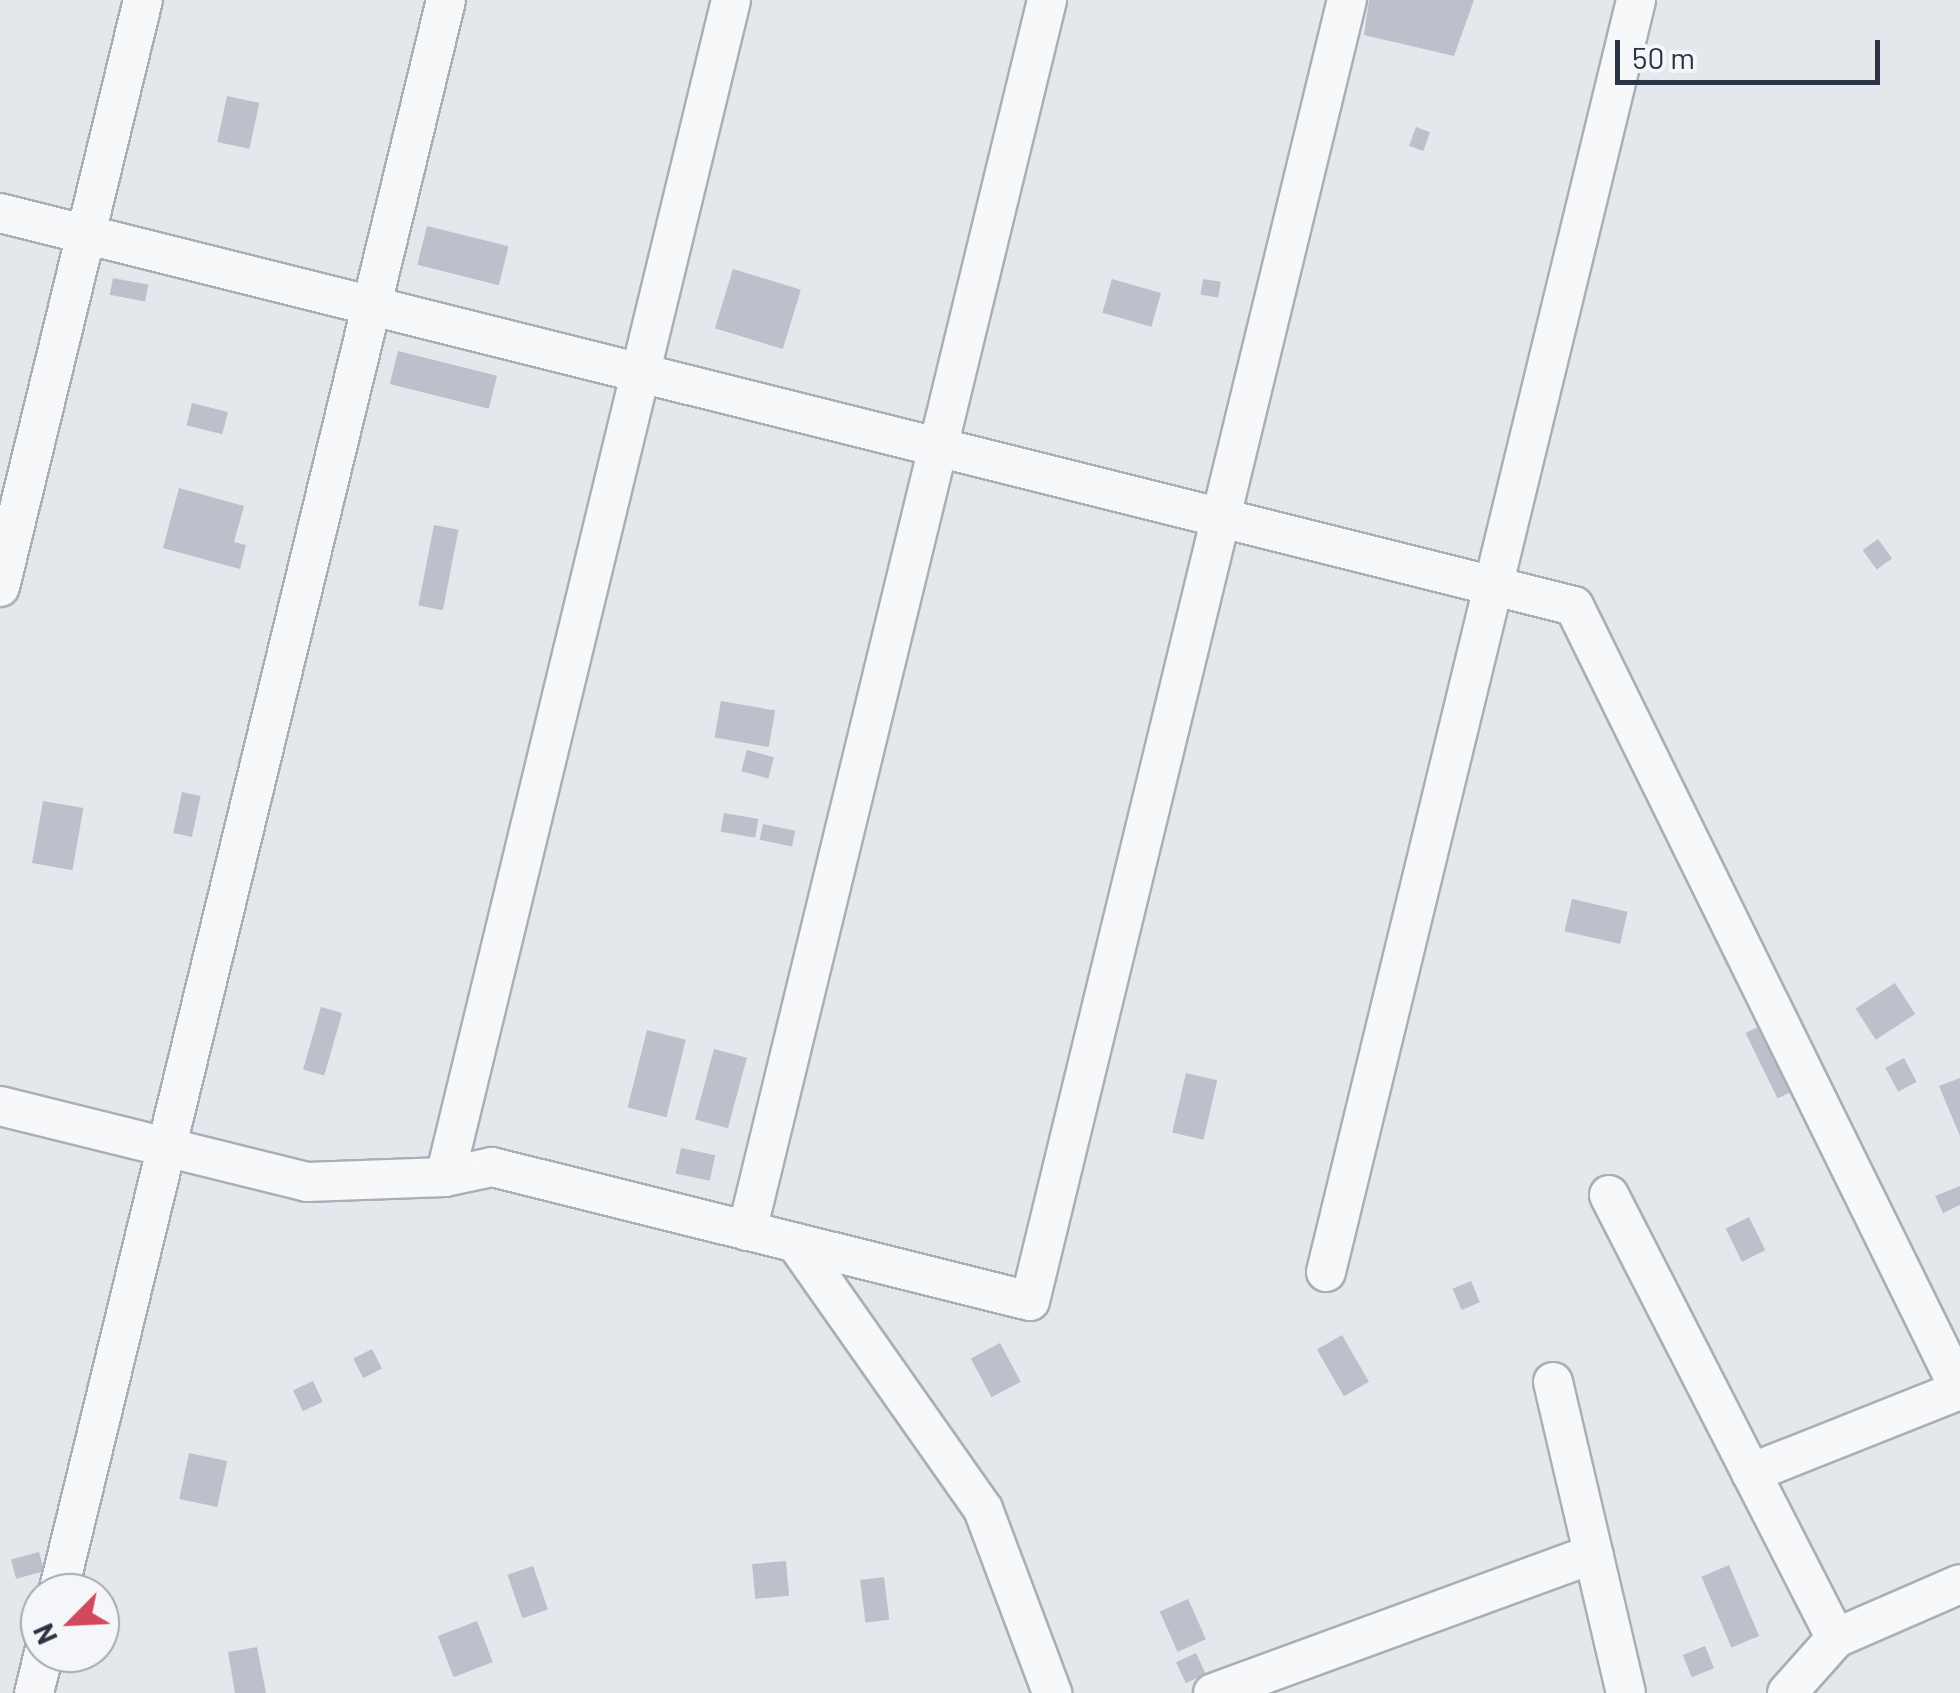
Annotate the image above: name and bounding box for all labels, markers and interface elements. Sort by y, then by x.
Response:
scale bar [1620,20,1885,82]
text: 50 m [1632,39,1695,75]
north arrow [20,1573,120,1673]
text: N [25,1619,64,1650]

